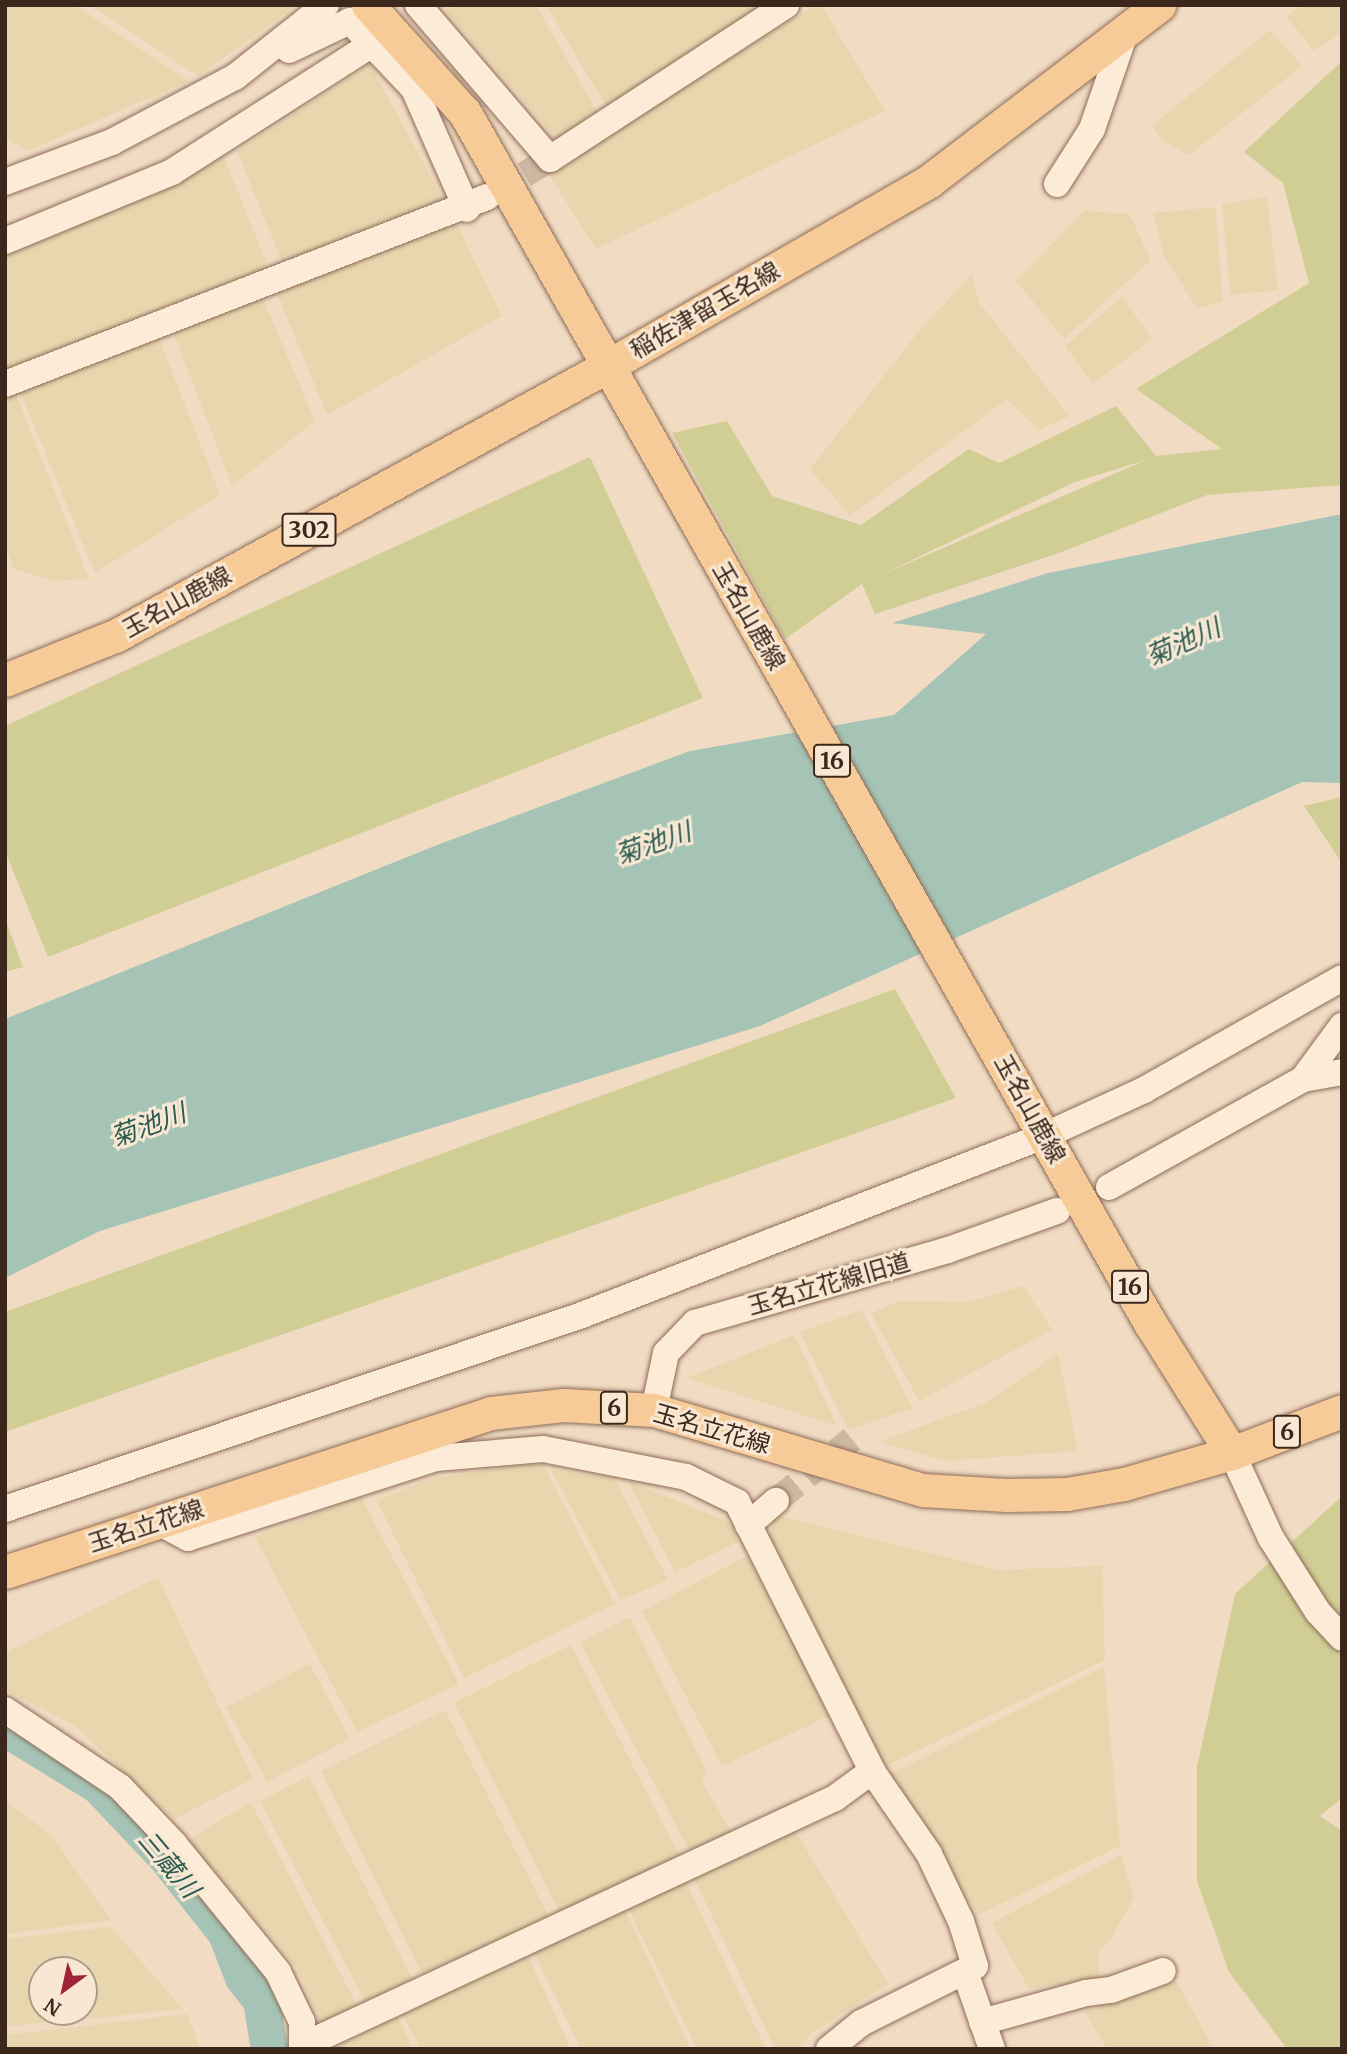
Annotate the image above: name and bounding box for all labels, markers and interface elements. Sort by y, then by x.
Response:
street label: 稲佐津留玉名線 [625,256,785,364]
road number: 302 [281,510,337,550]
street label: 玉名山鹿線 [707,557,791,675]
street label: 玉名山鹿線 [118,560,236,644]
water label: 菊池川 [1141,612,1225,672]
road number: 16 [813,741,851,780]
water label: 菊池川 [611,816,695,870]
street label: 玉名山鹿線 [988,1050,1072,1168]
water label: 菊池川 [106,1097,190,1153]
street label: 玉名立花線旧道 [744,1247,914,1321]
road number: 16 [1111,1268,1149,1306]
road number: 6 [598,1388,630,1428]
street label: 玉名立花線 [650,1399,774,1459]
road number: 6 [1271,1413,1303,1452]
street label: 玉名立花線 [84,1494,208,1558]
water label: 三蔵川 [132,1824,206,1904]
north arrow [28,1956,98,2026]
text: N [40,1993,65,2021]

